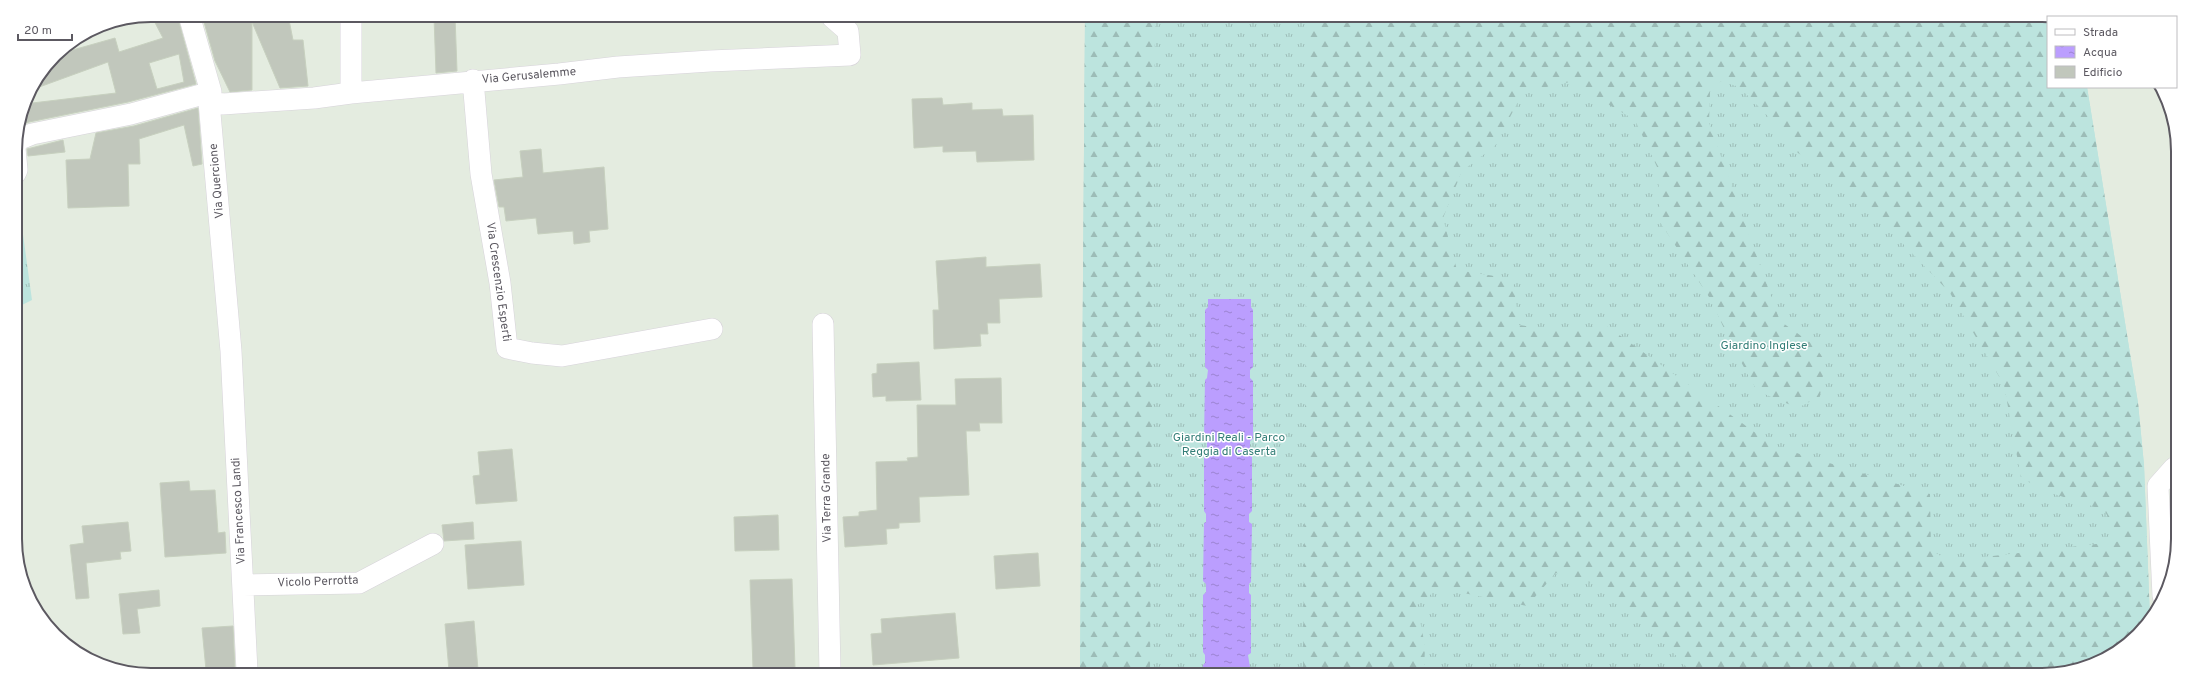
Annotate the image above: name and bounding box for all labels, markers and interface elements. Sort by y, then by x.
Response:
scale bar [18,16,72,42]
legend [2047,16,2177,88]
text: 20 m [24,23,52,39]
text: Strada [2083,25,2118,41]
text: Acqua [2083,45,2117,61]
street label: Via Gerusalemme [481,64,577,88]
text: Edificio [2083,65,2123,81]
street label: Via Quercione [206,143,228,219]
street label: Via Crescenzio Esperti [482,221,514,343]
park label: Giardino Inglese [1721,338,1807,354]
park label: Giardini Reali - Parco Reggia di Caserta [1173,430,1286,460]
street label: Via Terra Grande [818,453,836,543]
street label: Via Francesco Landi [228,457,250,565]
street label: Vicolo Perrotta [277,573,359,591]

